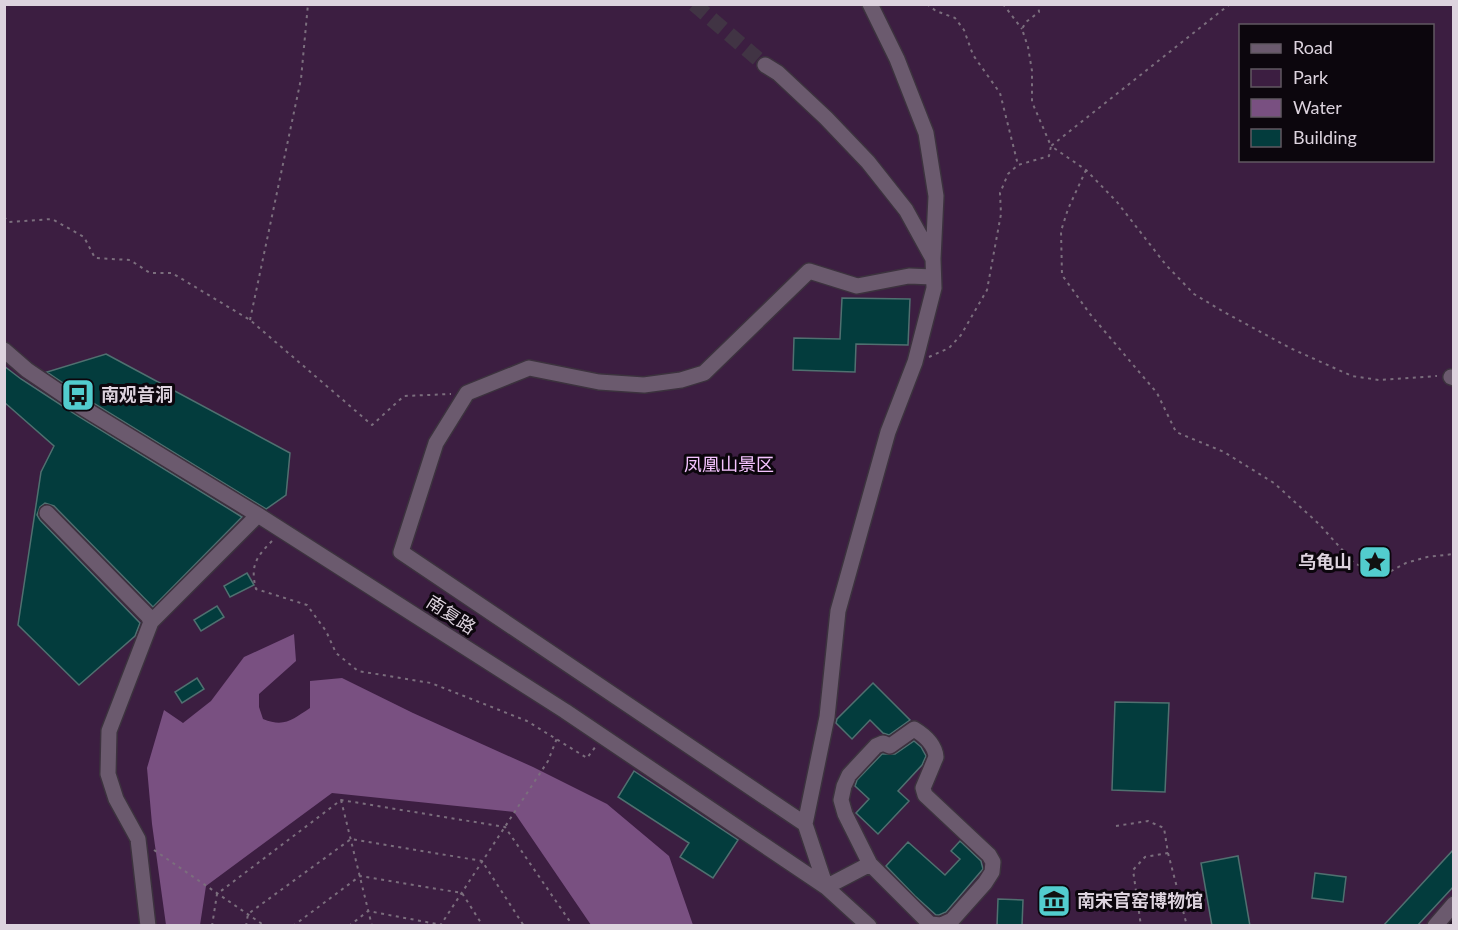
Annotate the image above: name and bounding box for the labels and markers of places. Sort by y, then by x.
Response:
bus stop icon: 南观音洞 [60,377,96,413]
place label: 南观音洞 [101,383,173,405]
place icon: 乌龟山 [1357,544,1393,580]
place label: 乌龟山 [1298,550,1352,572]
museum icon: 南宋官窑博物馆 [1036,883,1072,919]
place label: 南宋官窑博物馆 [1077,889,1203,911]

